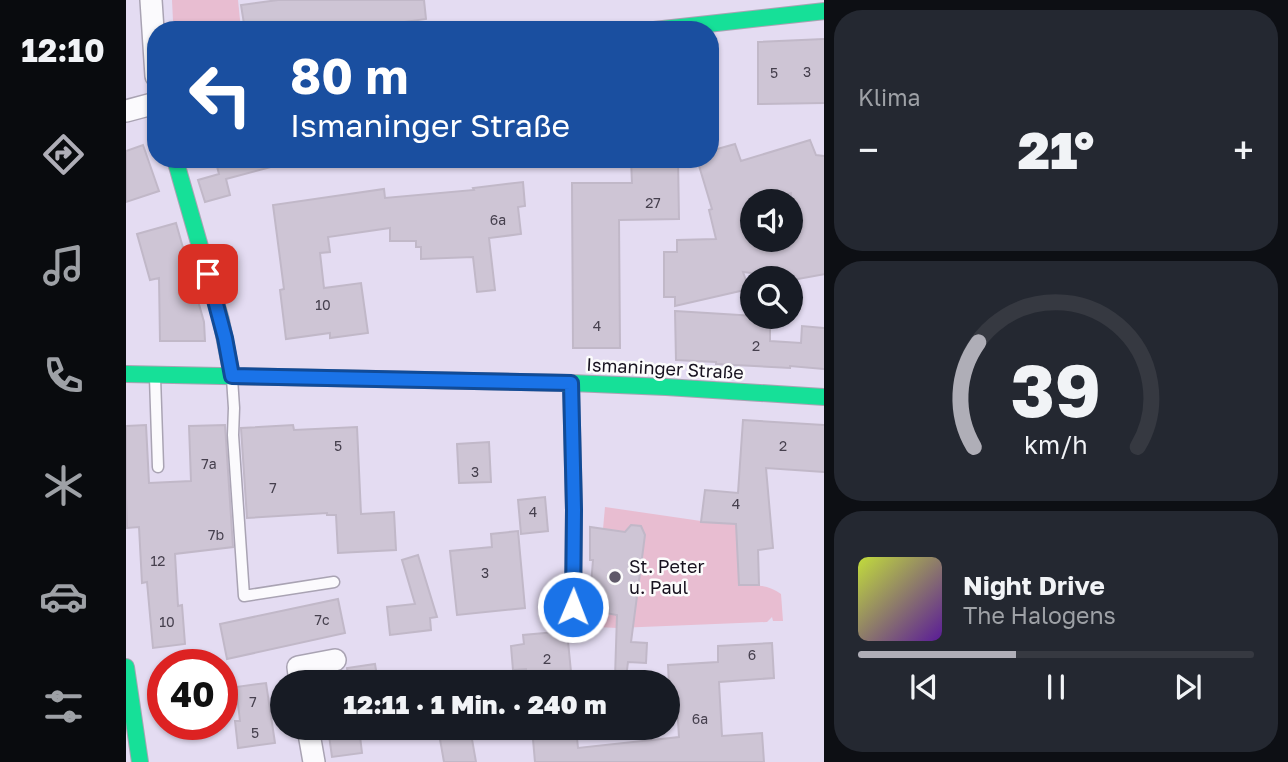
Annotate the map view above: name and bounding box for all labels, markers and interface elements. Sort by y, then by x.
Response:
text: 12:10 [21,31,105,69]
text: 80 m [290,46,408,105]
icon: left [175,49,266,140]
house number: 3 [803,63,811,80]
house number: 5 [770,64,778,81]
text: Klima [858,83,921,111]
text: Ismaninger Straße [290,106,570,144]
text: 21° [1018,118,1094,180]
text: − [858,127,879,172]
text: + [1233,127,1254,172]
icon: directions [39,130,88,179]
map controls [740,189,803,329]
button: sound [740,189,803,252]
house number: 27 [645,194,661,211]
house number: 6a [490,211,506,228]
icon: music [39,241,88,290]
pin [178,244,238,304]
icon: arrive [189,255,227,293]
button: search [740,266,803,329]
house number: 10 [315,296,331,313]
house number: 4 [593,317,601,334]
house number: 2 [752,337,760,354]
text: 39 [1011,346,1101,433]
icon: phone [39,351,88,400]
street label: Ismaninger Straße [586,353,744,383]
text: km/h [1024,429,1088,460]
house number: 5 [334,437,342,454]
house number: 2 [779,437,787,454]
house number: 7a [201,455,217,472]
icon: climate [39,461,88,510]
house number: 3 [471,463,479,480]
house number: 7 [269,479,277,496]
house number: 4 [732,495,740,512]
house number: 4 [529,503,537,520]
house number: 7b [208,526,224,543]
house number: 12 [151,552,165,569]
place label: St. Peter u. Paul [629,555,705,598]
house number: 3 [481,564,489,581]
marker: St. Peter u. Paul [607,569,623,585]
position arrow [536,570,610,644]
text: Night Drive [963,570,1105,601]
icon: car [39,572,88,621]
text: The Halogens [963,601,1116,629]
house number: 7c [314,611,330,628]
house number: 10 [159,613,175,630]
house number: 6 [748,646,756,663]
speed limit sign: 40 [147,649,238,740]
house number: 2 [543,650,551,667]
icon: previous [905,668,943,706]
icon: pause [1037,668,1075,706]
icon: next [1169,668,1207,706]
icon: filters [39,682,88,731]
text: 12:11 · 1 Min. · 240 m [343,689,607,720]
house number: 7 [249,693,257,710]
house number: 6a [692,710,708,727]
house number: 5 [251,724,259,741]

